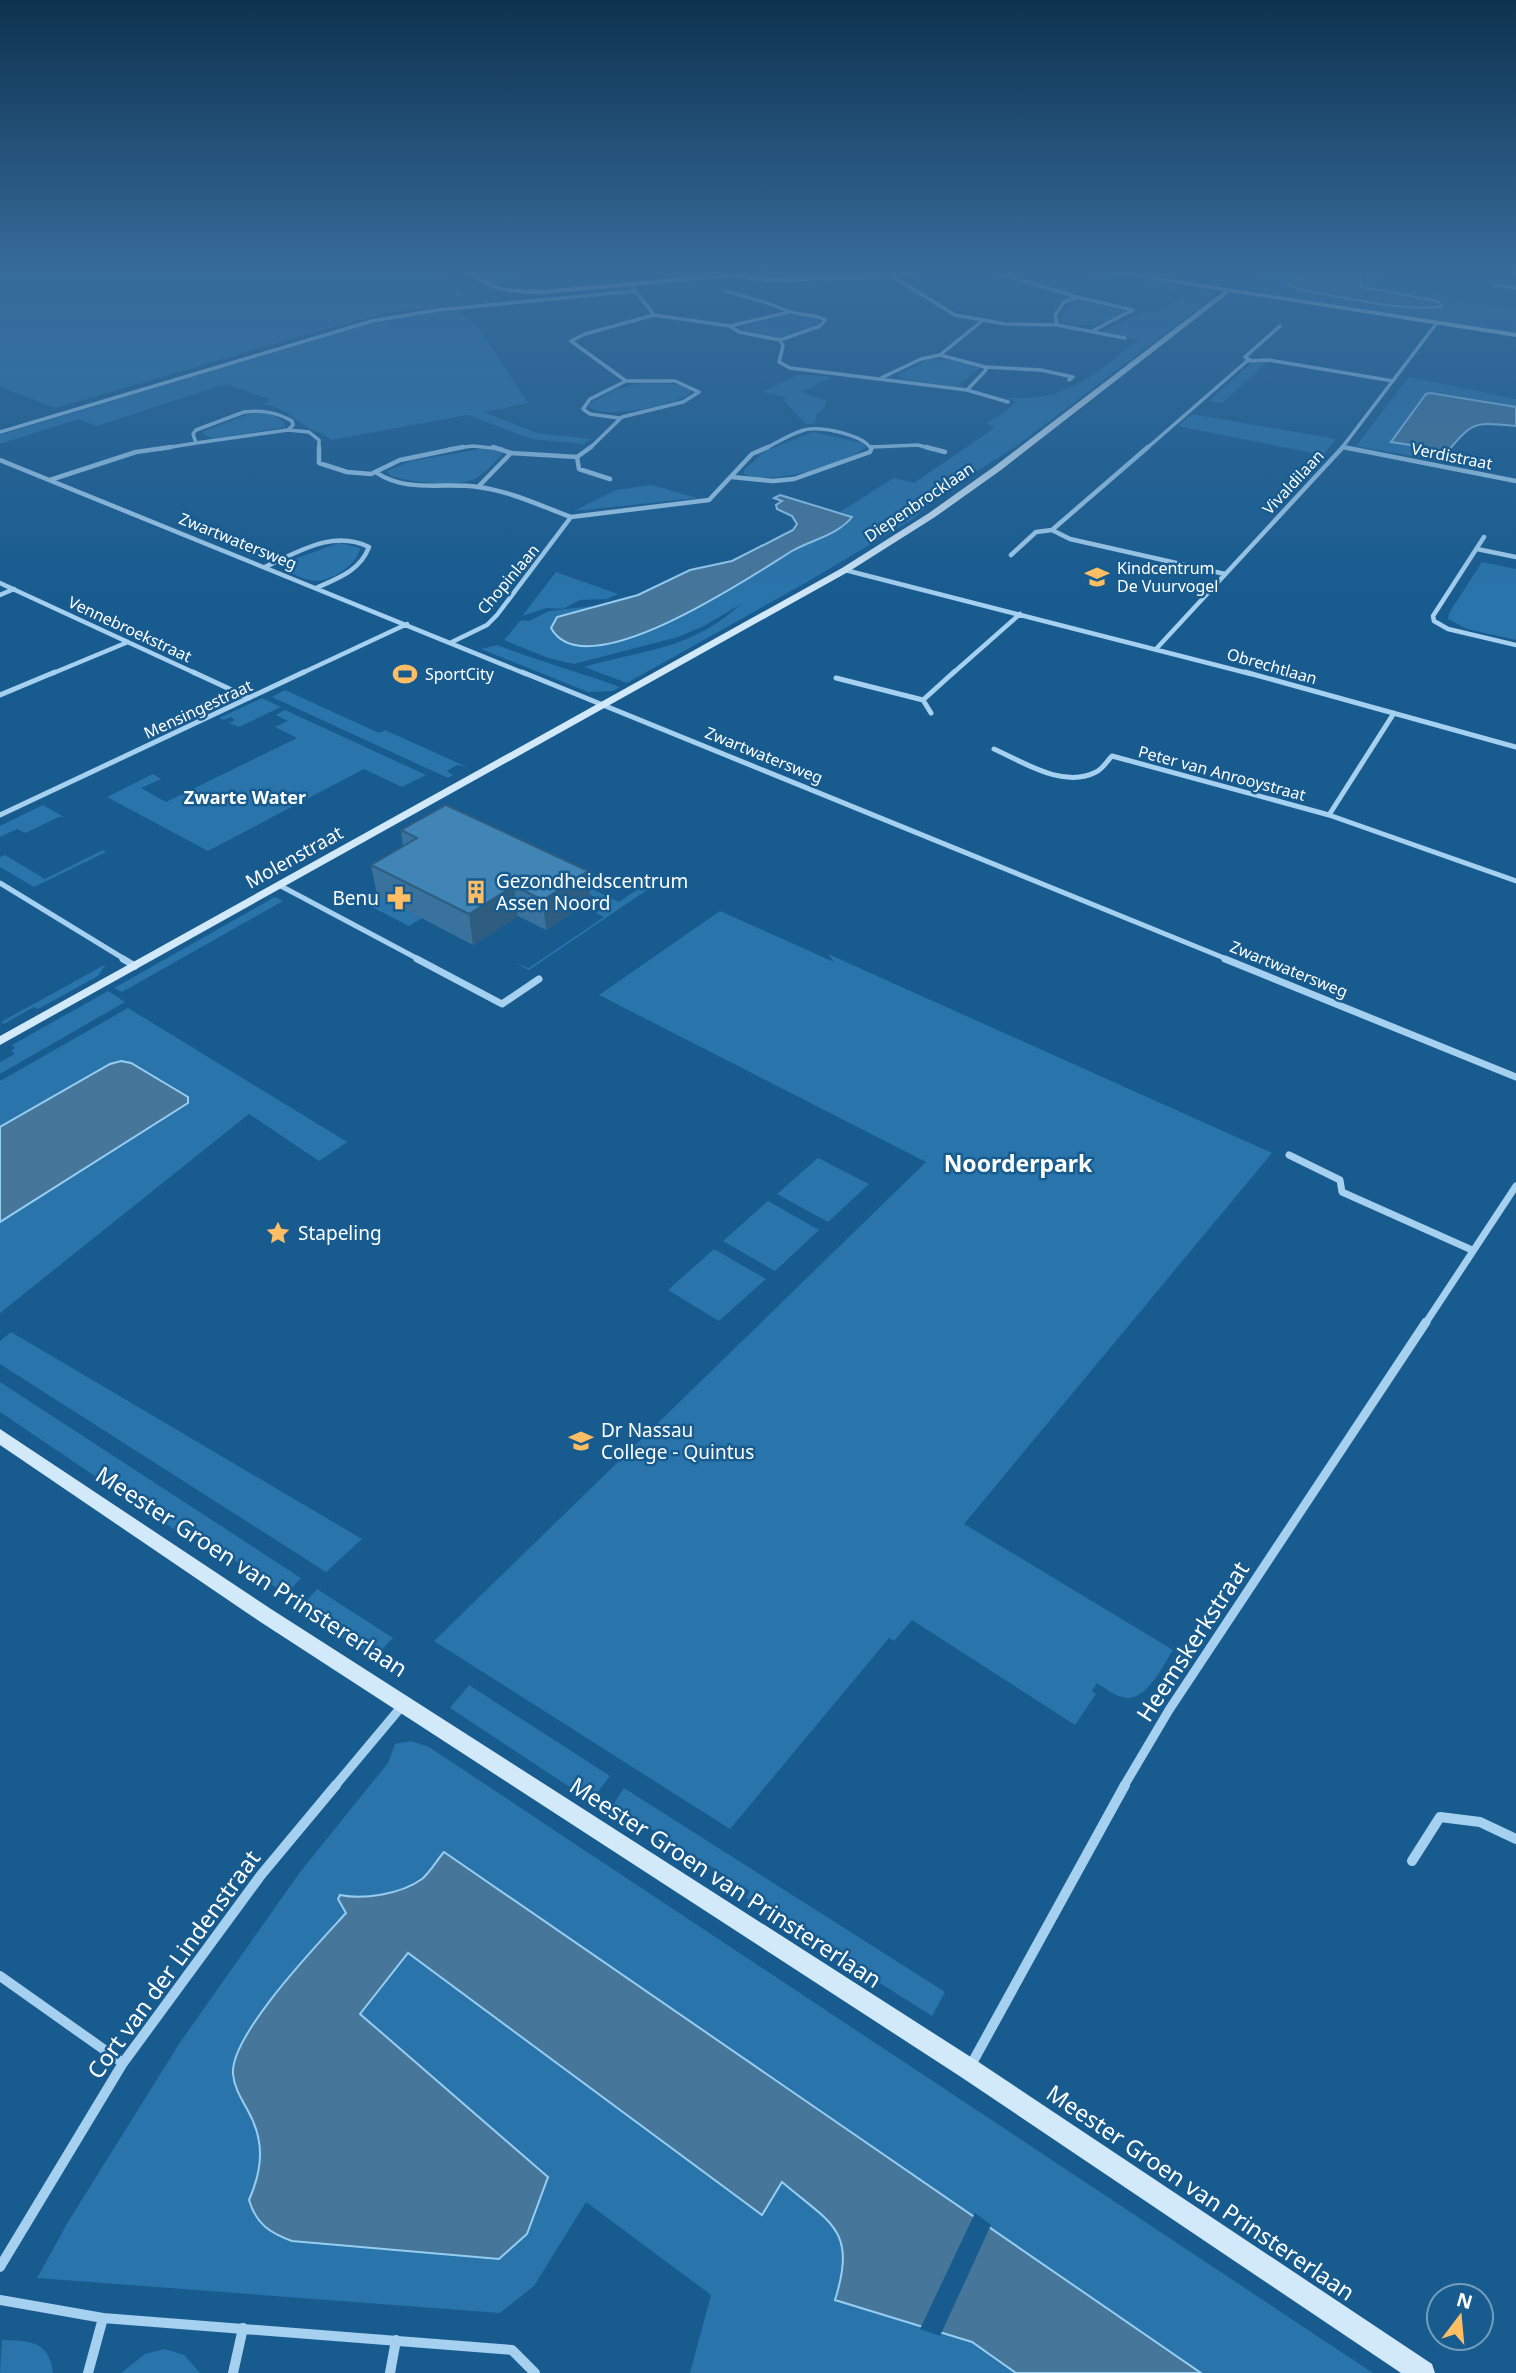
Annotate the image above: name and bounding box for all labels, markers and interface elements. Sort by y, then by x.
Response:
street label: Verdistraat [1410,437,1495,475]
street label: Vivaldilaan [1257,445,1329,519]
street label: Diepenbrocklaan [860,457,978,547]
street label: Zwartwatersweg [176,507,300,575]
street label: Chopinlaan [472,539,544,619]
place label: Kindcentrum De Vuurvogel [1117,557,1219,597]
school or university icon: Kindcentrum De Vuurvogel [1083,563,1111,591]
street label: Vennebroekstraat [65,591,196,667]
street label: Obrechtlaan [1224,643,1320,689]
sports icon: SportCity [391,660,419,688]
place label: SportCity [425,663,495,685]
street label: Mensingestraat [140,674,256,744]
street label: Zwartwatersweg [702,721,826,789]
street label: Peter van Anrooystraat [1136,740,1308,806]
district label: Zwarte Water [184,785,306,809]
street label: Molenstraat [241,819,348,894]
place label: Gezondheidscentrum Assen Noord [496,868,688,916]
building icon: Gezondheidscentrum Assen Noord [462,878,490,906]
pharmacy icon: Benu [385,884,413,912]
place label: Benu [332,885,379,911]
street label: Zwartwatersweg [1227,935,1351,1003]
district label: Noorderpark [944,1147,1093,1179]
place icon: Stapeling [264,1219,292,1247]
place label: Stapeling [298,1220,382,1246]
place label: Dr Nassau College - Quintus [601,1417,754,1465]
school or university icon: Dr Nassau College - Quintus [567,1427,595,1455]
street label: Meester Groen van Prinstererlaan [90,1458,414,1684]
street label: Heemskerkstraat [1128,1555,1256,1727]
street label: Meester Groen van Prinstererlaan [564,1769,888,1995]
street label: Cort van der Lindenstraat [79,1843,267,2085]
street label: Meester Groen van Prinstererlaan [1041,2077,1361,2307]
north arrow [1425,2282,1495,2352]
text: N [1454,2286,1476,2315]

